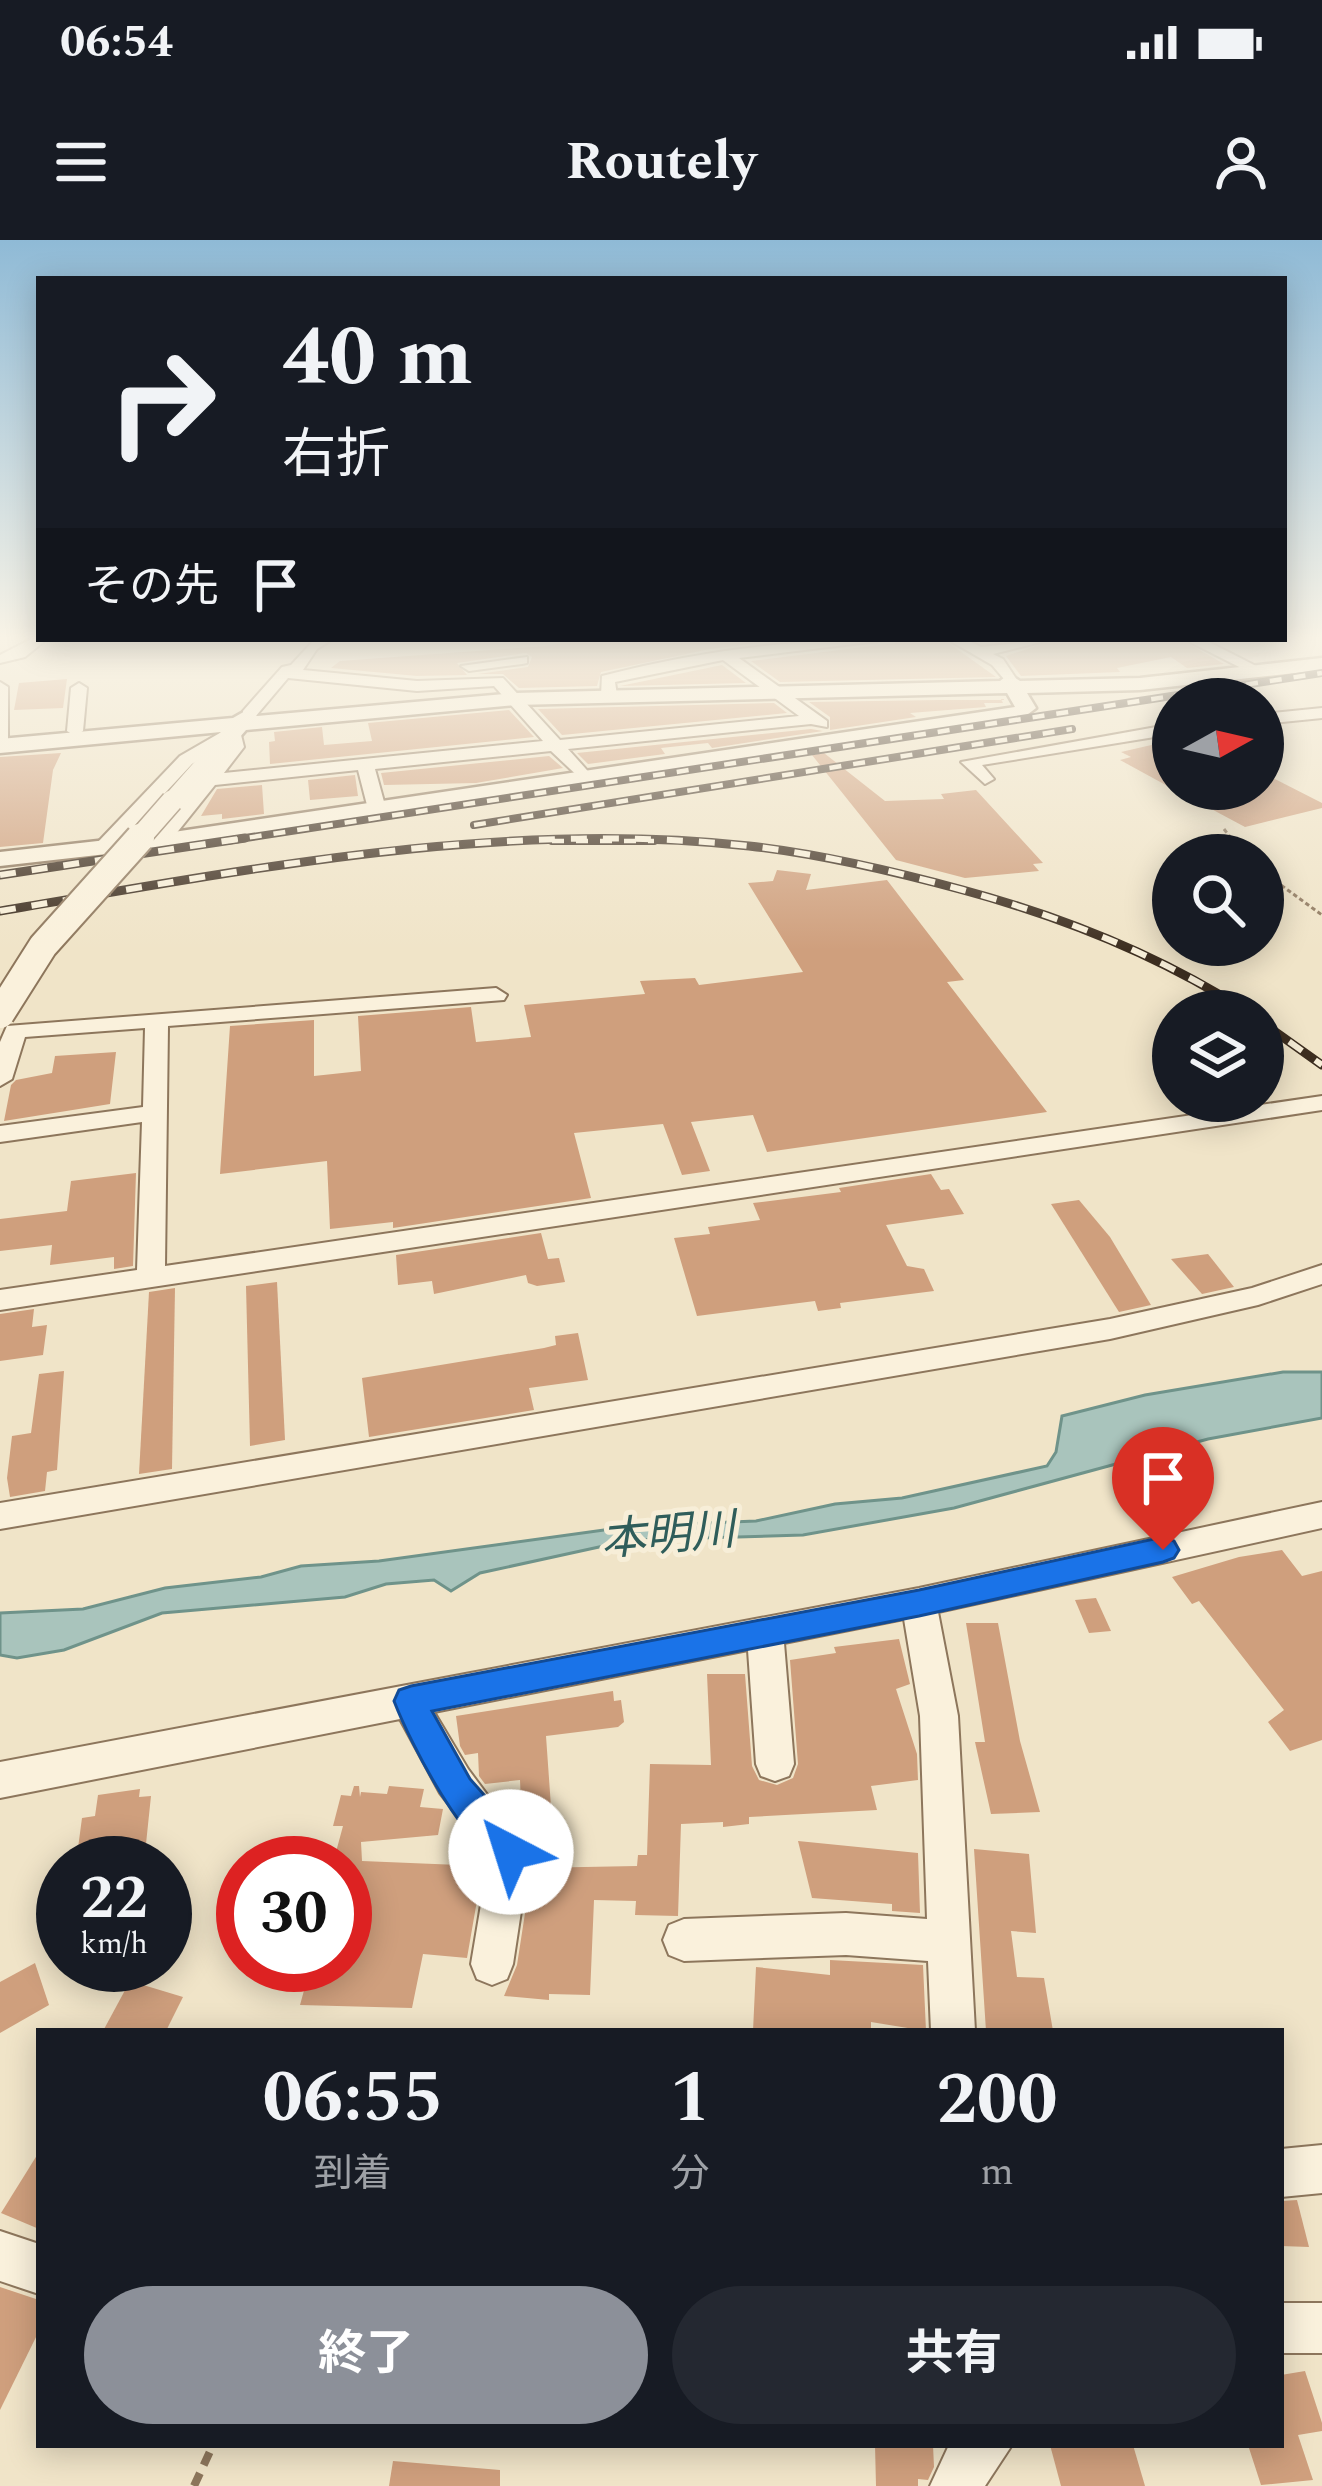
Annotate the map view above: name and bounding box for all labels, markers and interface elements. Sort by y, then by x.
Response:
text: 06:54 [60,8,173,77]
text: Routely [566,121,756,203]
icon: menu [48,129,114,195]
icon: person [1208,129,1274,195]
text: 40 m [282,294,473,422]
icon: right [84,324,240,480]
text: 右折 [282,415,390,497]
icon: arrive [243,552,309,618]
text: その先 [84,553,219,622]
north arrow [1152,678,1284,810]
map controls [1152,678,1284,1122]
button: search [1152,834,1284,966]
button: layers [1152,990,1284,1122]
pin [1112,1427,1214,1550]
icon: arrive [1130,1445,1196,1511]
water label: 本明川 [598,1495,742,1576]
position arrow [448,1789,574,1915]
speed limit sign: 30 [216,1836,372,1992]
text: 22 [80,1853,148,1945]
text: km/h [80,1921,148,1967]
text: 06:55 [262,2044,443,2153]
text: 1 [670,2044,710,2153]
text: 200 [936,2046,1058,2155]
text: m [980,2143,1014,2202]
text: 到着 [314,2145,392,2204]
text: 分 [670,2145,709,2204]
button: 終了 [84,2286,648,2424]
button: 共有 [672,2286,1236,2424]

